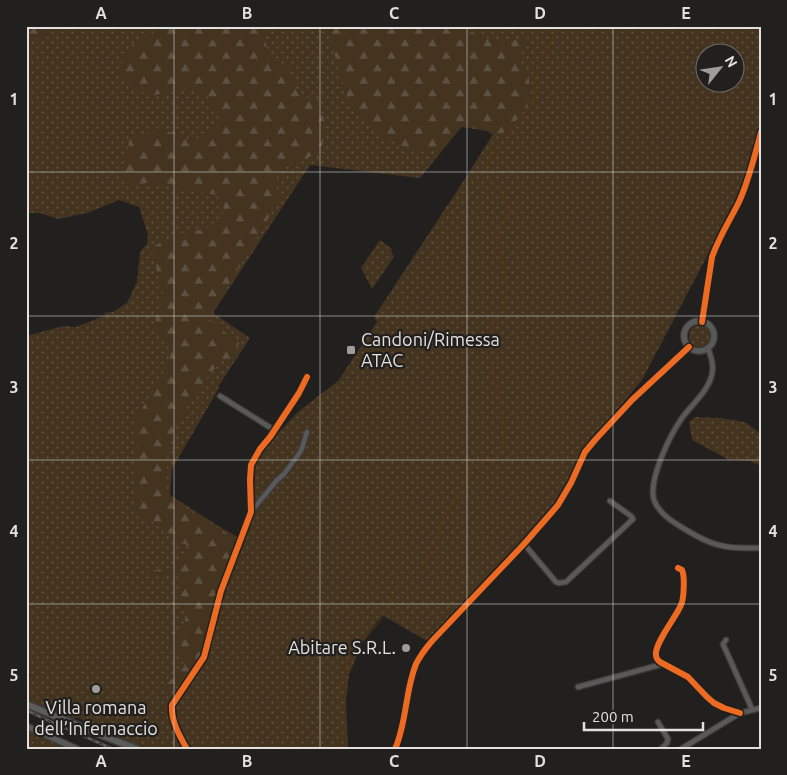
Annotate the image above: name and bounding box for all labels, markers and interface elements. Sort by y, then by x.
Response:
text: A [95,4,107,22]
text: B [242,4,252,22]
text: C [389,4,399,22]
text: D [534,4,546,22]
text: E [681,4,691,22]
north arrow [694,42,744,92]
text: N [722,53,741,70]
text: 1 [9,90,19,108]
text: 1 [768,90,778,108]
text: 2 [9,234,19,252]
text: 2 [768,234,778,252]
place label: Candoni/Rimessa ATAC [361,329,500,370]
marker: Candoni/Rimessa ATAC [345,344,357,356]
text: 3 [9,378,19,396]
text: 3 [768,378,778,396]
text: 4 [9,522,19,540]
text: 4 [768,522,778,540]
place label: Abitare S.R.L. [288,637,396,657]
marker: Abitare S.R.L. [400,642,412,654]
text: 5 [9,666,19,684]
text: 5 [768,666,778,684]
marker: Villa romana dell’Infernaccio [90,683,102,695]
place label: Villa romana dell’Infernaccio [34,697,158,738]
scale bar [584,700,703,732]
text: 200 m [592,708,634,725]
text: A [95,752,107,770]
text: B [242,752,252,770]
text: C [389,752,399,770]
text: D [534,752,546,770]
text: E [681,752,691,770]

